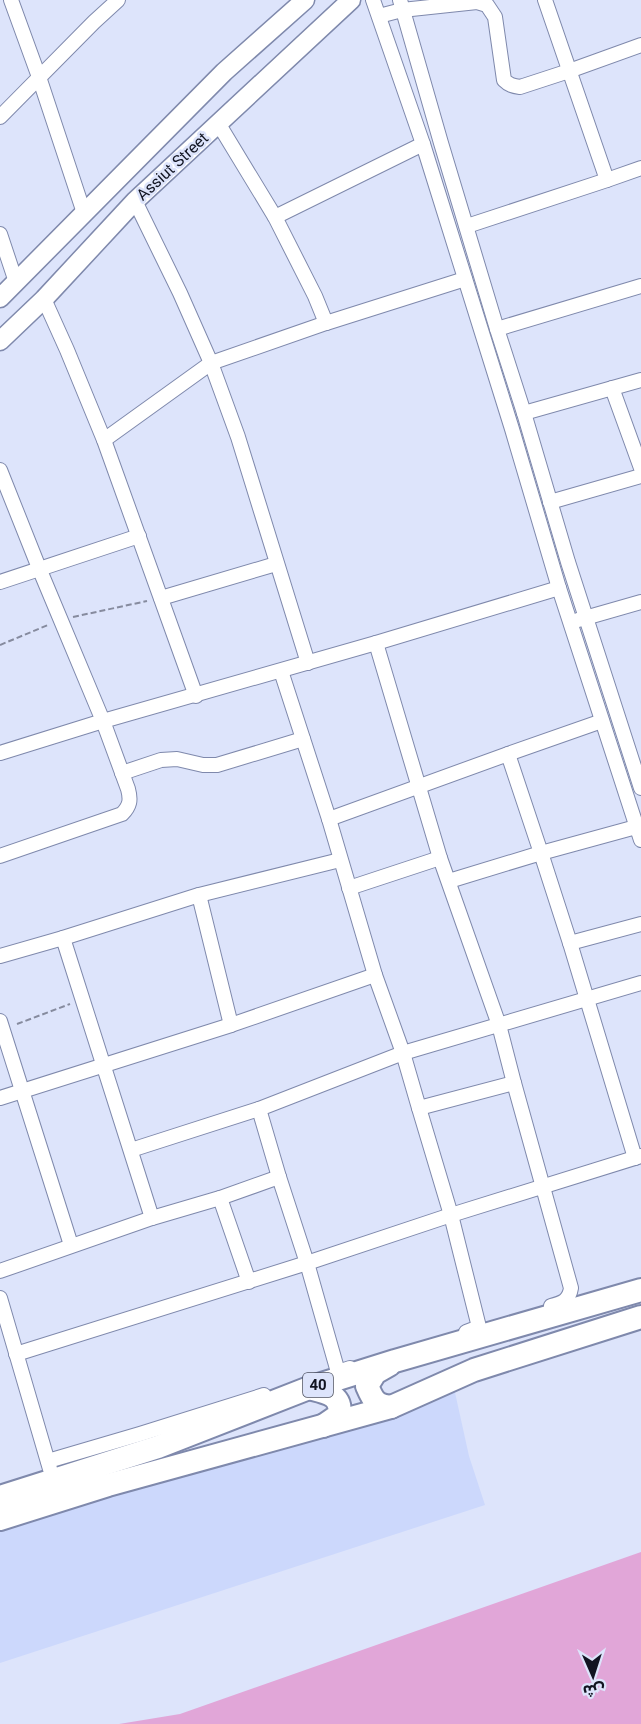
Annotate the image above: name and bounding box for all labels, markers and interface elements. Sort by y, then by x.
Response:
street label: Assiut Street [133,128,212,204]
road number: 40 [303,1373,333,1397]
north arrow [563,1646,623,1706]
text: ش [582,1680,605,1701]

